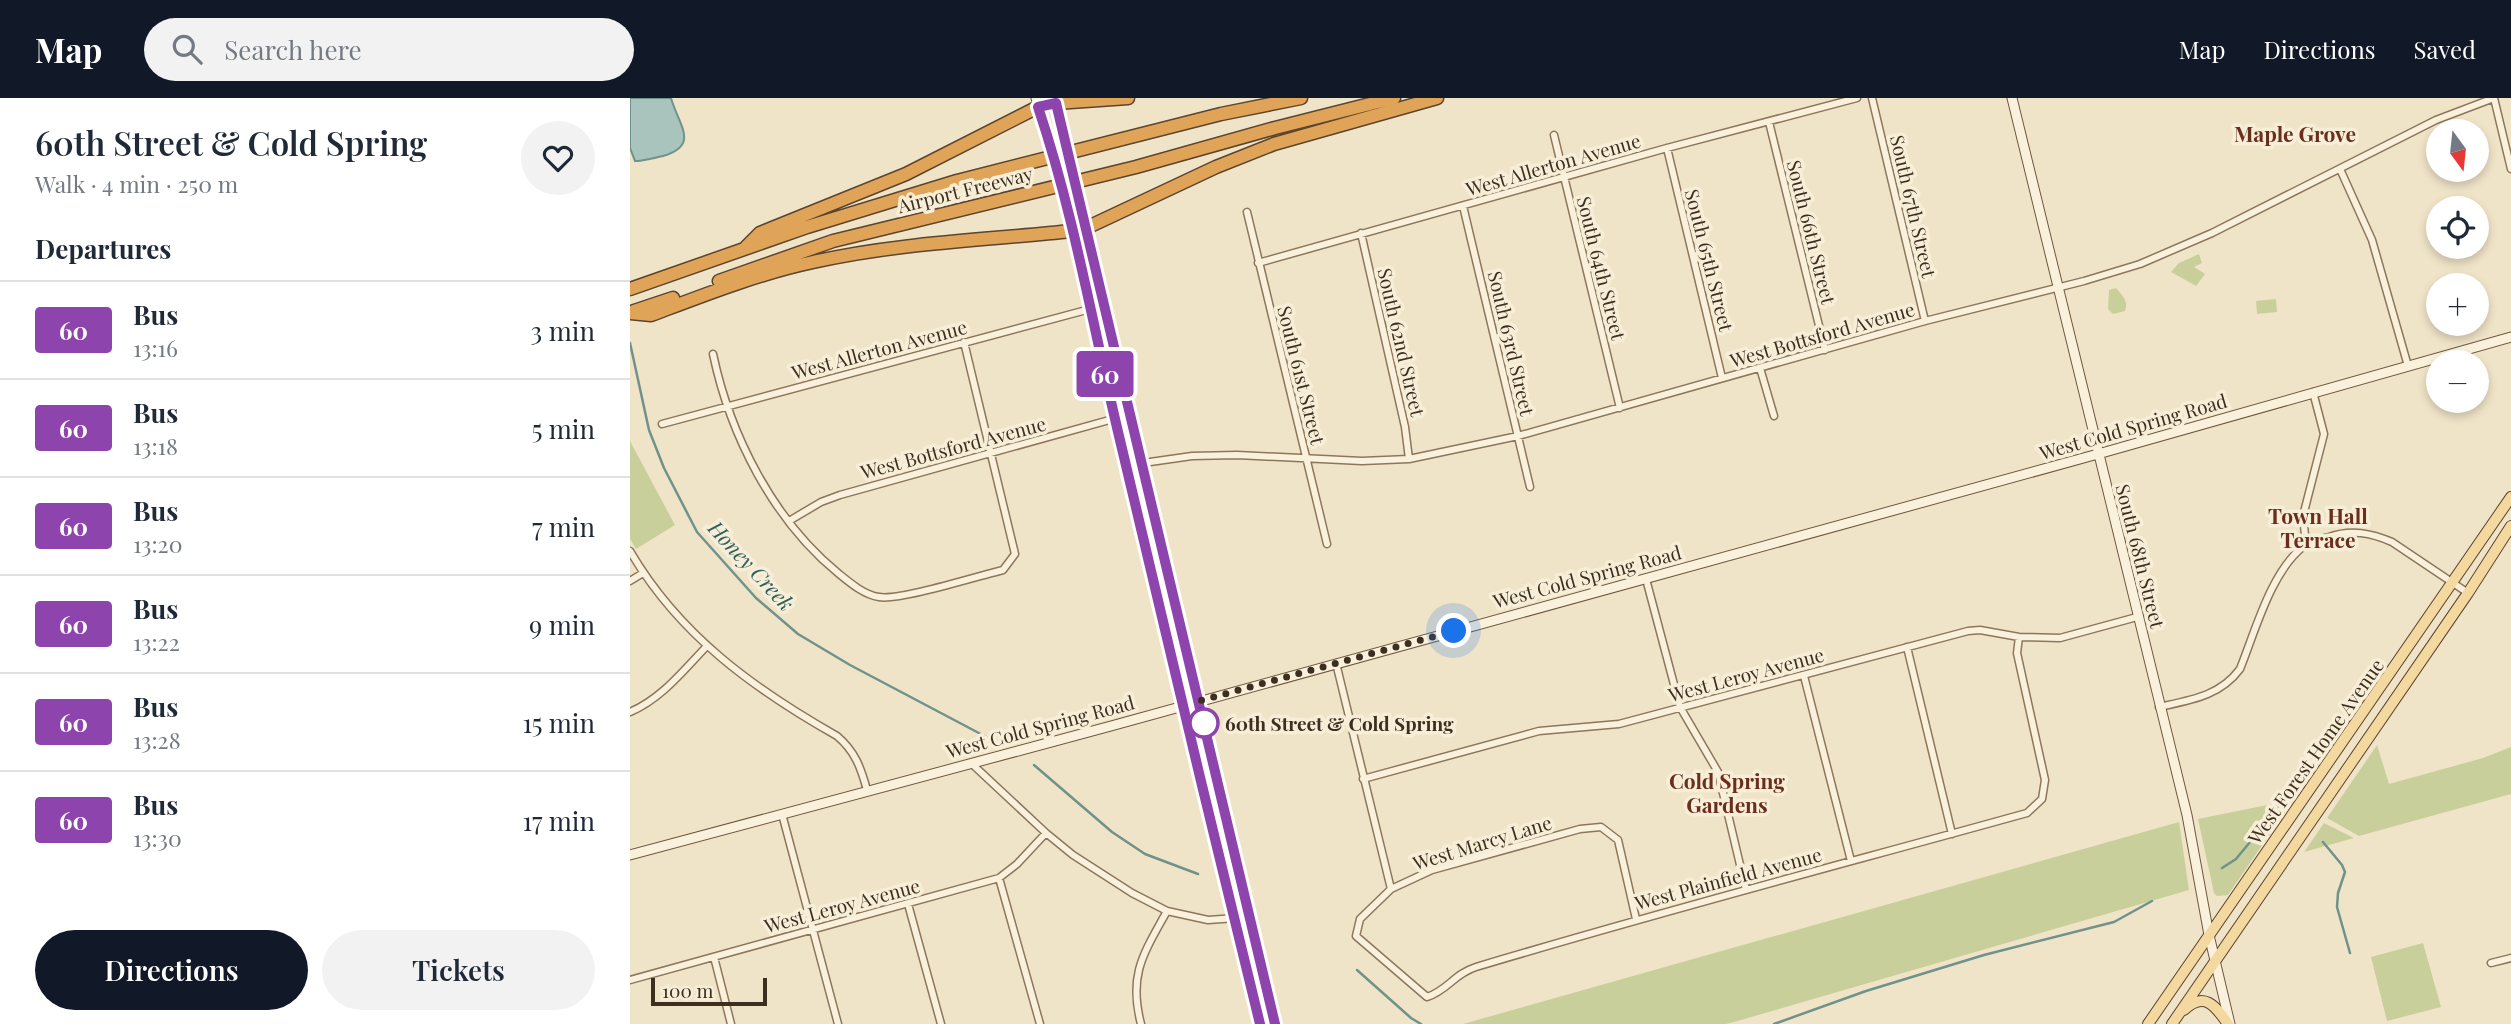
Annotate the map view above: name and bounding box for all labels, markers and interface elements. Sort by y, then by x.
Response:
search box [144,18,634,81]
text: Map [35,27,102,71]
icon: search [168,30,206,68]
text: Search here [224,32,362,67]
text: Map [2179,33,2225,65]
text: Directions [2263,33,2376,65]
text: Saved [2414,33,2476,65]
district label: Maple Grove [2234,119,2356,147]
north arrow [2426,119,2488,182]
map controls [2426,119,2489,413]
text: 60th Street & Cold Spring [35,120,427,164]
button: heart [521,121,595,195]
street label: West Allerton Avenue [1462,127,1643,202]
street label: South 67th Street [1885,132,1943,280]
street label: South 66th Street [1782,157,1843,307]
street label: Airport Freeway [894,160,1036,219]
text: Walk · 4 min · 250 m [35,168,238,199]
street label: South 65th Street [1680,186,1740,334]
street label: South 64th Street [1572,193,1632,343]
button: locate [2426,196,2489,259]
text: Departures [35,231,171,266]
street label: South 62nd Street [1372,265,1432,419]
street label: South 63rd Street [1483,268,1541,418]
button: + [2426,273,2489,336]
street label: West Bottsford Avenue [1726,295,1917,373]
text: Bus [133,297,178,332]
street label: South 61st Street [1272,303,1332,447]
text: 3 min [531,313,595,348]
street label: West Allerton Avenue [788,313,970,385]
text: 60 [59,314,88,346]
text: 13:16 [133,332,178,363]
button: − [2426,350,2489,413]
line badge: 60 [1074,351,1136,397]
text: 60 [1091,358,1119,390]
street label: West Cold Spring Road [2035,387,2230,465]
text: Bus [133,395,178,430]
street label: West Bottsford Avenue [856,410,1049,485]
text: 5 min [532,411,595,446]
text: 60 [59,412,88,444]
text: 13:18 [133,430,178,461]
street label: South 68th Street [2111,481,2172,631]
text: Bus [133,493,178,528]
district label: Town Hall Terrace [2268,501,2368,553]
text: 7 min [532,509,595,544]
text: 60 [59,510,88,542]
water label: Honey Creek [702,513,801,616]
text: 13:20 [133,528,182,559]
street label: West Cold Spring Road [1489,538,1684,614]
text: Bus [133,591,178,626]
text: 9 min [529,607,595,642]
text: 60 [59,608,88,640]
your location [1436,613,1471,648]
text: 13:22 [133,626,180,657]
street label: West Leroy Avenue [1664,641,1827,708]
street label: West Forest Home Avenue [2240,653,2389,850]
street label: West Cold Spring Road [942,688,1137,764]
text: Bus [133,689,178,724]
text: 15 min [523,705,595,740]
text: 60 [59,706,88,738]
marker: 60th Street & Cold Spring [1189,708,1219,738]
place label: 60th Street & Cold Spring [1225,710,1454,736]
text: 13:28 [133,724,181,755]
district label: Cold Spring Gardens [1669,766,1785,818]
text: Bus [133,787,178,822]
text: 17 min [522,803,595,838]
text: 60 [59,804,88,836]
street label: West Marcy Lane [1409,809,1555,876]
text: 13:30 [133,822,182,853]
street label: West Plainfield Avenue [1631,841,1824,916]
street label: West Leroy Avenue [760,872,923,939]
button: Directions [35,930,308,1010]
button: Tickets [322,930,595,1010]
scale bar [651,975,766,1007]
text: 100 m [662,977,713,1003]

